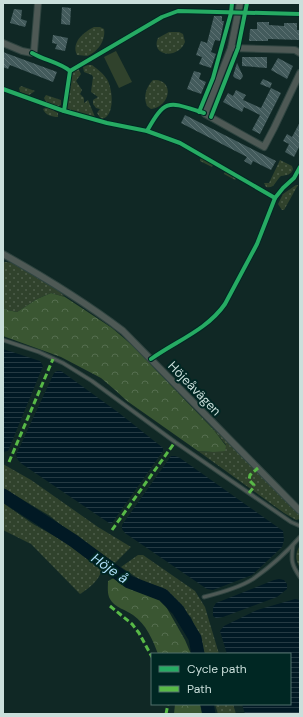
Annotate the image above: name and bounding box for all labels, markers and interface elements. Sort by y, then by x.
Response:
street label: Höjeåvägen [164,357,225,419]
water label: Höje å [88,549,132,587]
legend [151,653,291,705]
text: Cycle path [187,661,247,677]
text: Path [187,681,212,697]

